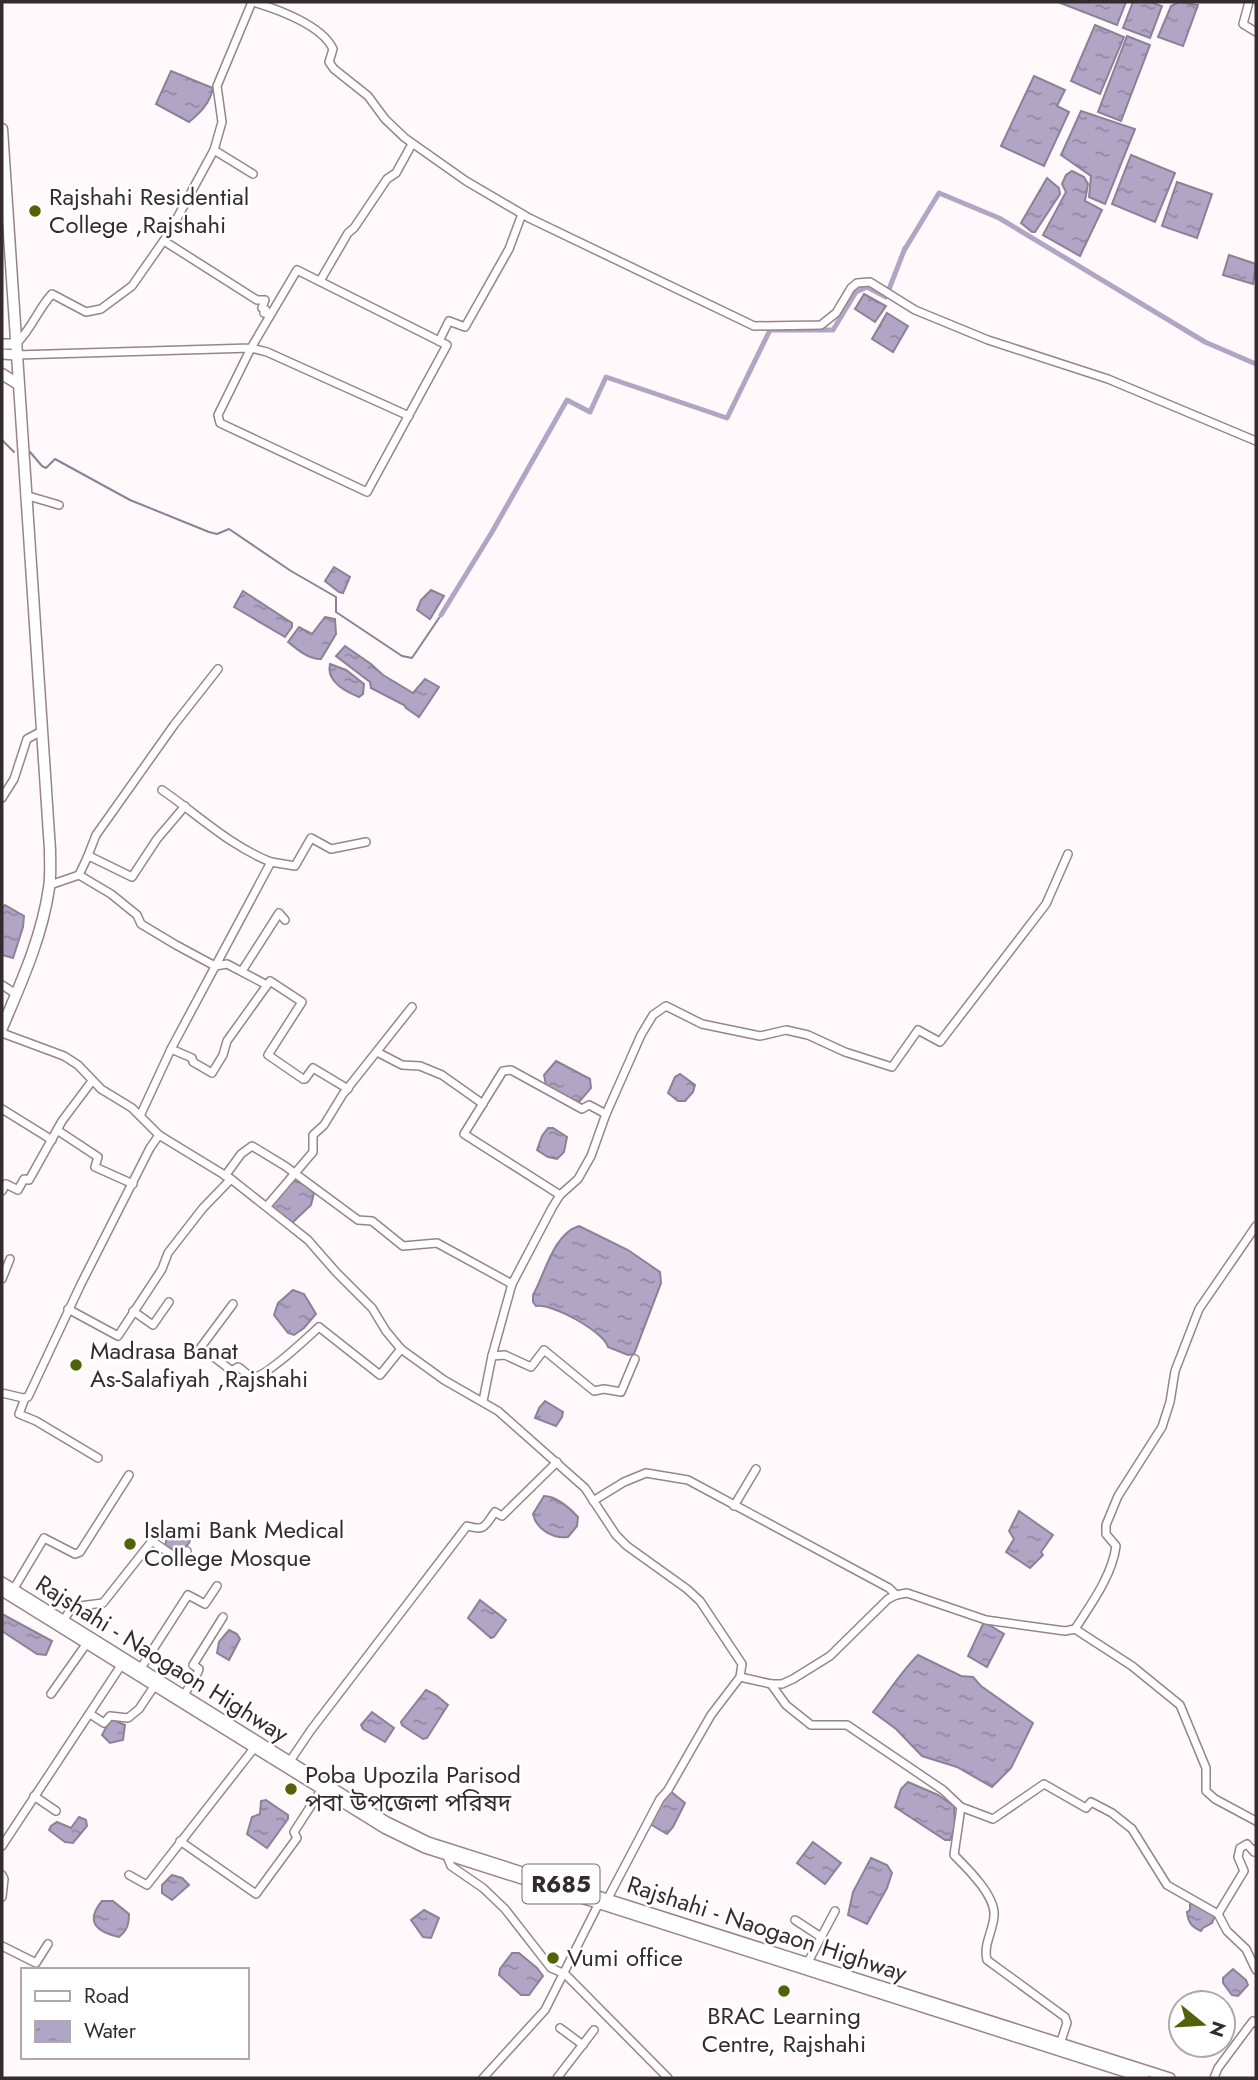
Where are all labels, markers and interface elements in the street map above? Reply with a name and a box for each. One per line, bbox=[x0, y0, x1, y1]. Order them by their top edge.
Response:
place label: Rajshahi Residential College ,Rajshahi bbox=[49, 179, 249, 242]
marker: Rajshahi Residential College ,Rajshahi bbox=[27, 203, 43, 219]
place label: Madrasa Banat As-Salafiyah ,Rajshahi bbox=[90, 1333, 308, 1396]
marker: Madrasa Banat As-Salafiyah ,Rajshahi bbox=[68, 1357, 84, 1373]
place label: Islami Bank Medical College Mosque bbox=[144, 1512, 344, 1575]
marker: Islami Bank Medical College Mosque bbox=[122, 1536, 138, 1552]
street label: Rajshahi - Naogaon Highway bbox=[29, 1566, 296, 1751]
place label: Poba Upozila Parisod পবা উপজেলা পরিষদ bbox=[305, 1757, 521, 1820]
marker: Poba Upozila Parisod পবা উপজেলা পরিষদ bbox=[283, 1781, 299, 1797]
road number: R685 bbox=[522, 1865, 600, 1904]
street label: Rajshahi - Naogaon Highway bbox=[623, 1867, 912, 1990]
place label: Vumi office bbox=[567, 1940, 683, 1975]
marker: Vumi office bbox=[545, 1950, 561, 1966]
legend bbox=[21, 1968, 248, 2059]
text: Road bbox=[84, 1981, 129, 2011]
marker: BRAC Learning Centre, Rajshahi bbox=[776, 1983, 792, 1999]
north arrow bbox=[1167, 1989, 1237, 2059]
place label: BRAC Learning Centre, Rajshahi bbox=[702, 1998, 866, 2061]
text: Water bbox=[84, 2016, 137, 2046]
text: N bbox=[1203, 2018, 1233, 2040]

